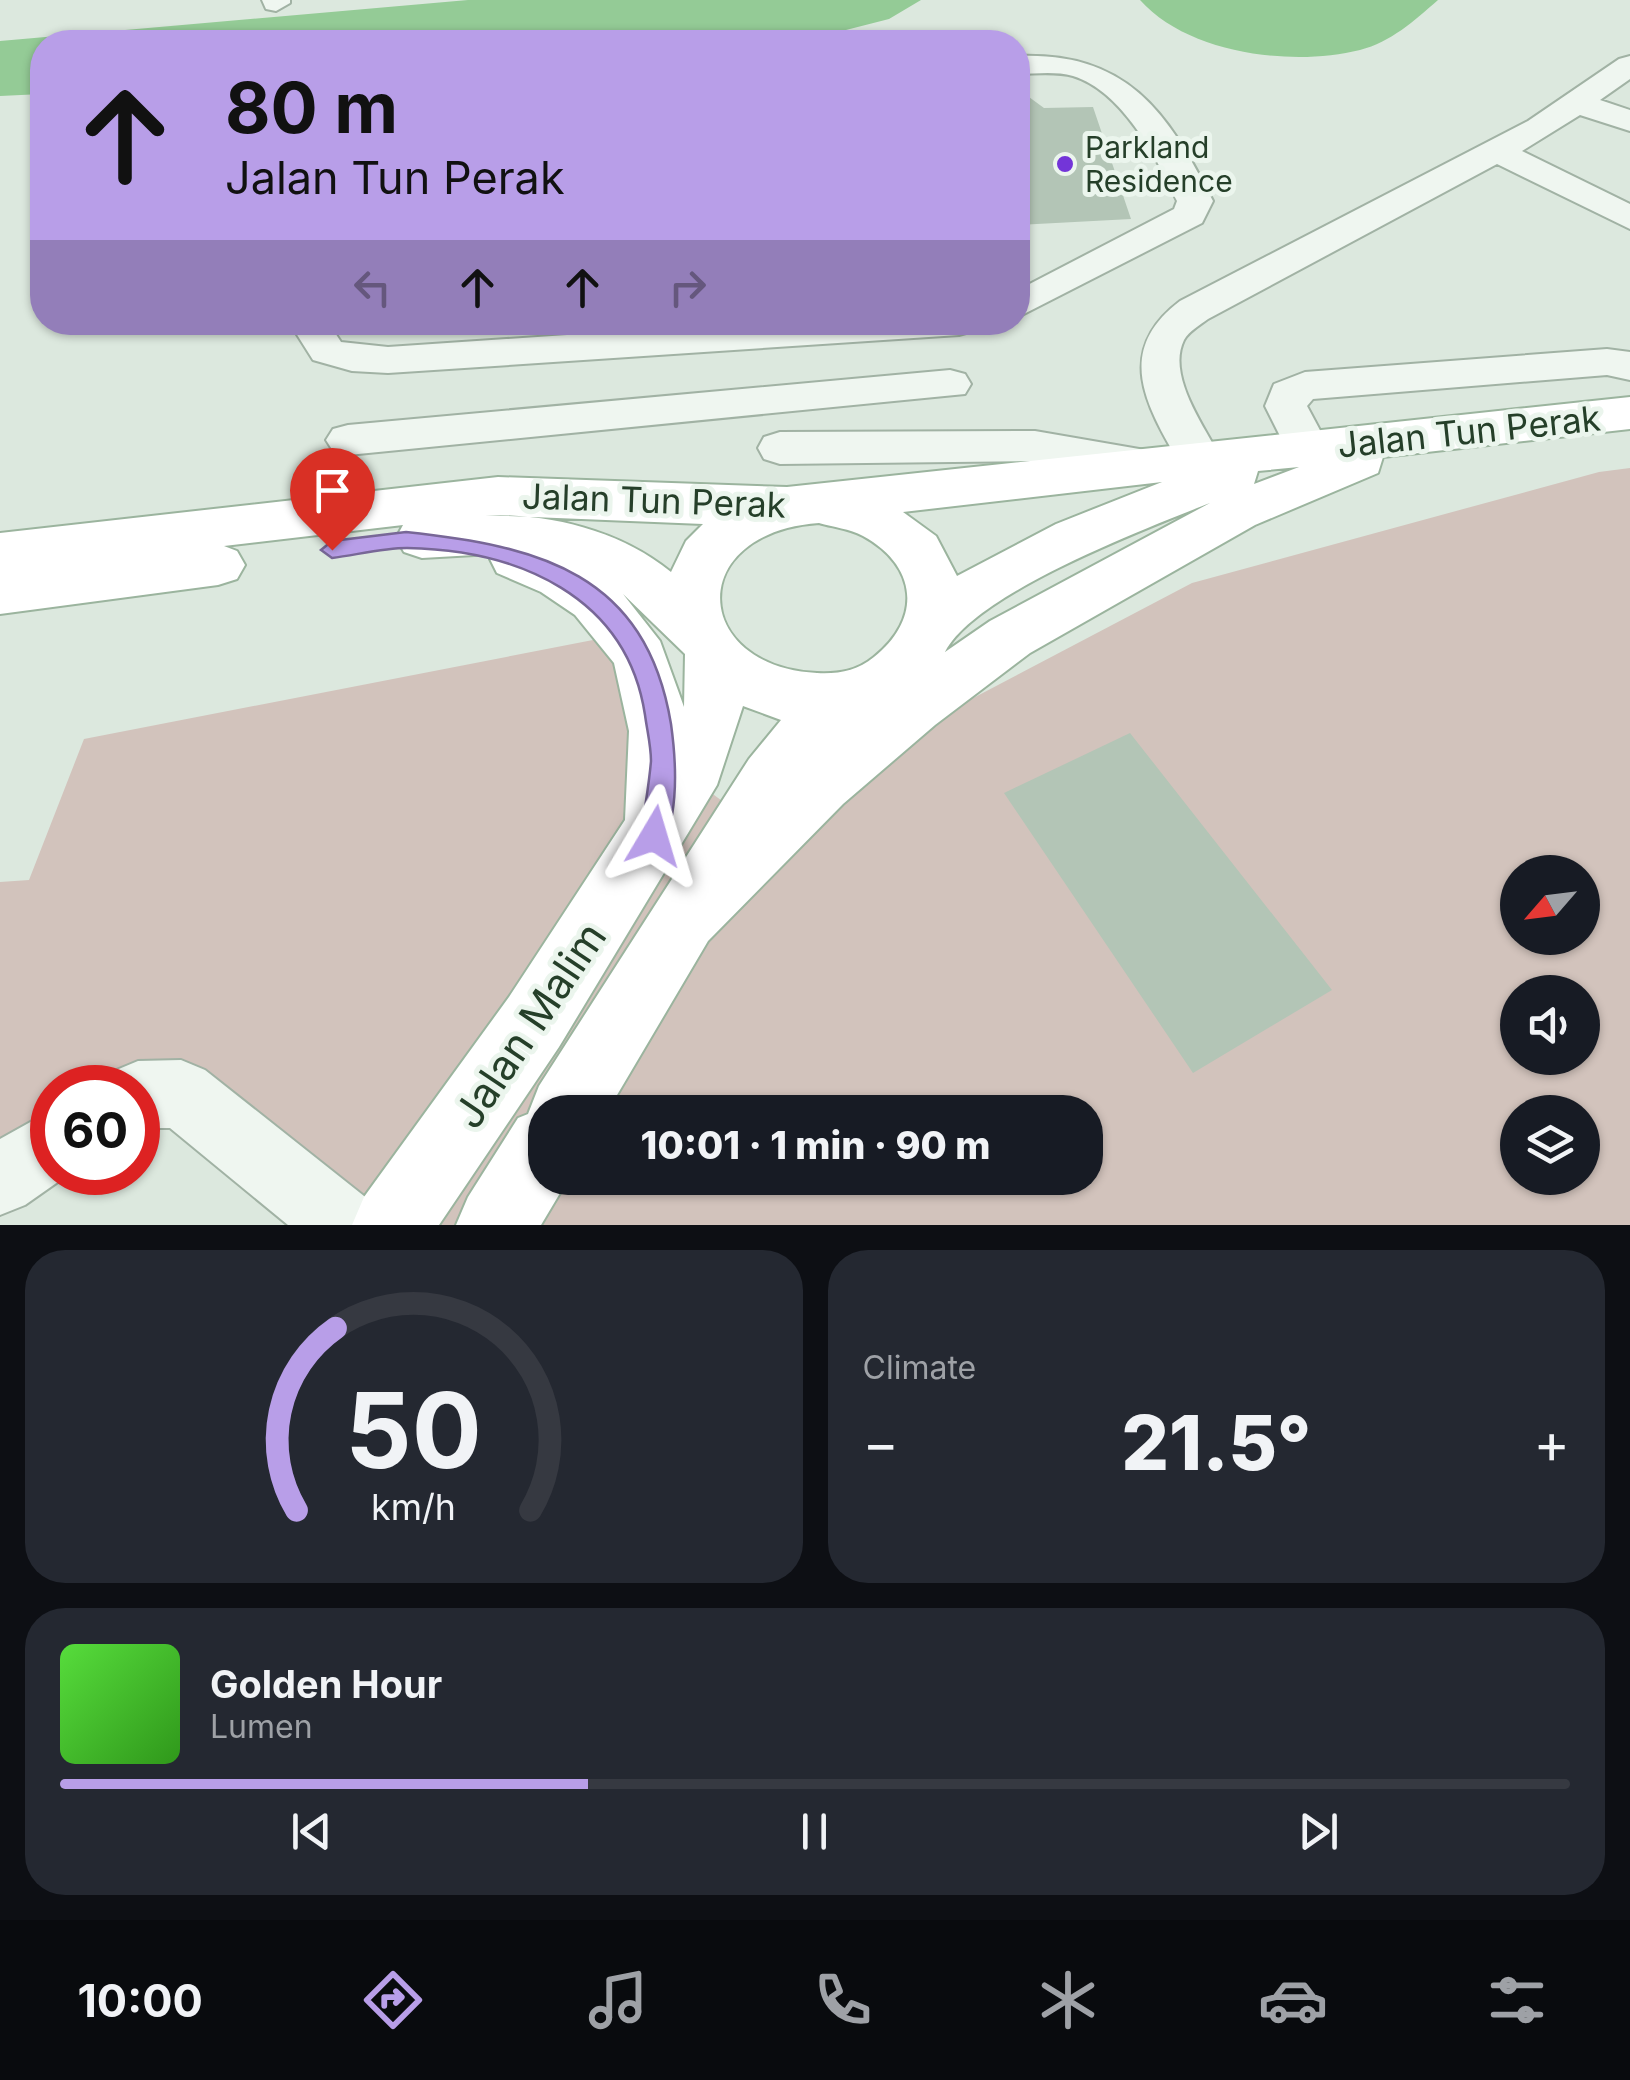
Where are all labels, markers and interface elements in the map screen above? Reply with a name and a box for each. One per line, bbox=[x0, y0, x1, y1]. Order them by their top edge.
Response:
text: 80 m bbox=[225, 65, 398, 150]
icon: ahead bbox=[60, 70, 190, 200]
place label: Parkland Residence bbox=[1085, 129, 1233, 199]
text: Jalan Tun Perak bbox=[225, 150, 565, 205]
marker: Parkland Residence bbox=[1054, 153, 1076, 175]
icon: left bbox=[345, 260, 400, 315]
icon: ahead bbox=[450, 260, 505, 315]
icon: ahead bbox=[555, 260, 610, 315]
icon: right bbox=[660, 260, 715, 315]
street label: Jalan Tun Perak bbox=[1335, 396, 1603, 466]
pin bbox=[290, 448, 375, 551]
icon: arrive bbox=[305, 463, 360, 518]
street label: Jalan Tun Perak bbox=[521, 474, 787, 526]
position arrow bbox=[602, 784, 706, 888]
north arrow bbox=[1500, 855, 1600, 955]
map controls bbox=[1500, 855, 1600, 1195]
street label: Jalan Malim bbox=[442, 913, 616, 1137]
button: sound bbox=[1500, 975, 1600, 1075]
speed limit sign: 60 bbox=[30, 1065, 160, 1195]
button: layers bbox=[1500, 1095, 1600, 1195]
text: 10:01 · 1 min · 90 m bbox=[641, 1122, 990, 1168]
text: Climate bbox=[863, 1348, 976, 1387]
text: 50 bbox=[345, 1367, 482, 1493]
text: 21.5° bbox=[1121, 1397, 1311, 1488]
text: − bbox=[863, 1410, 899, 1476]
text: + bbox=[1534, 1410, 1570, 1476]
text: km/h bbox=[371, 1485, 456, 1529]
text: Golden Hour bbox=[210, 1661, 442, 1707]
text: Lumen bbox=[210, 1707, 313, 1746]
icon: previous bbox=[284, 1804, 339, 1859]
icon: pause bbox=[787, 1804, 842, 1859]
icon: next bbox=[1291, 1804, 1346, 1859]
icon: directions bbox=[358, 1965, 428, 2035]
icon: music bbox=[583, 1965, 653, 2035]
icon: phone bbox=[808, 1965, 878, 2035]
icon: climate bbox=[1033, 1965, 1103, 2035]
icon: car bbox=[1258, 1965, 1328, 2035]
icon: filters bbox=[1482, 1965, 1552, 2035]
text: 10:00 bbox=[77, 1973, 203, 2028]

